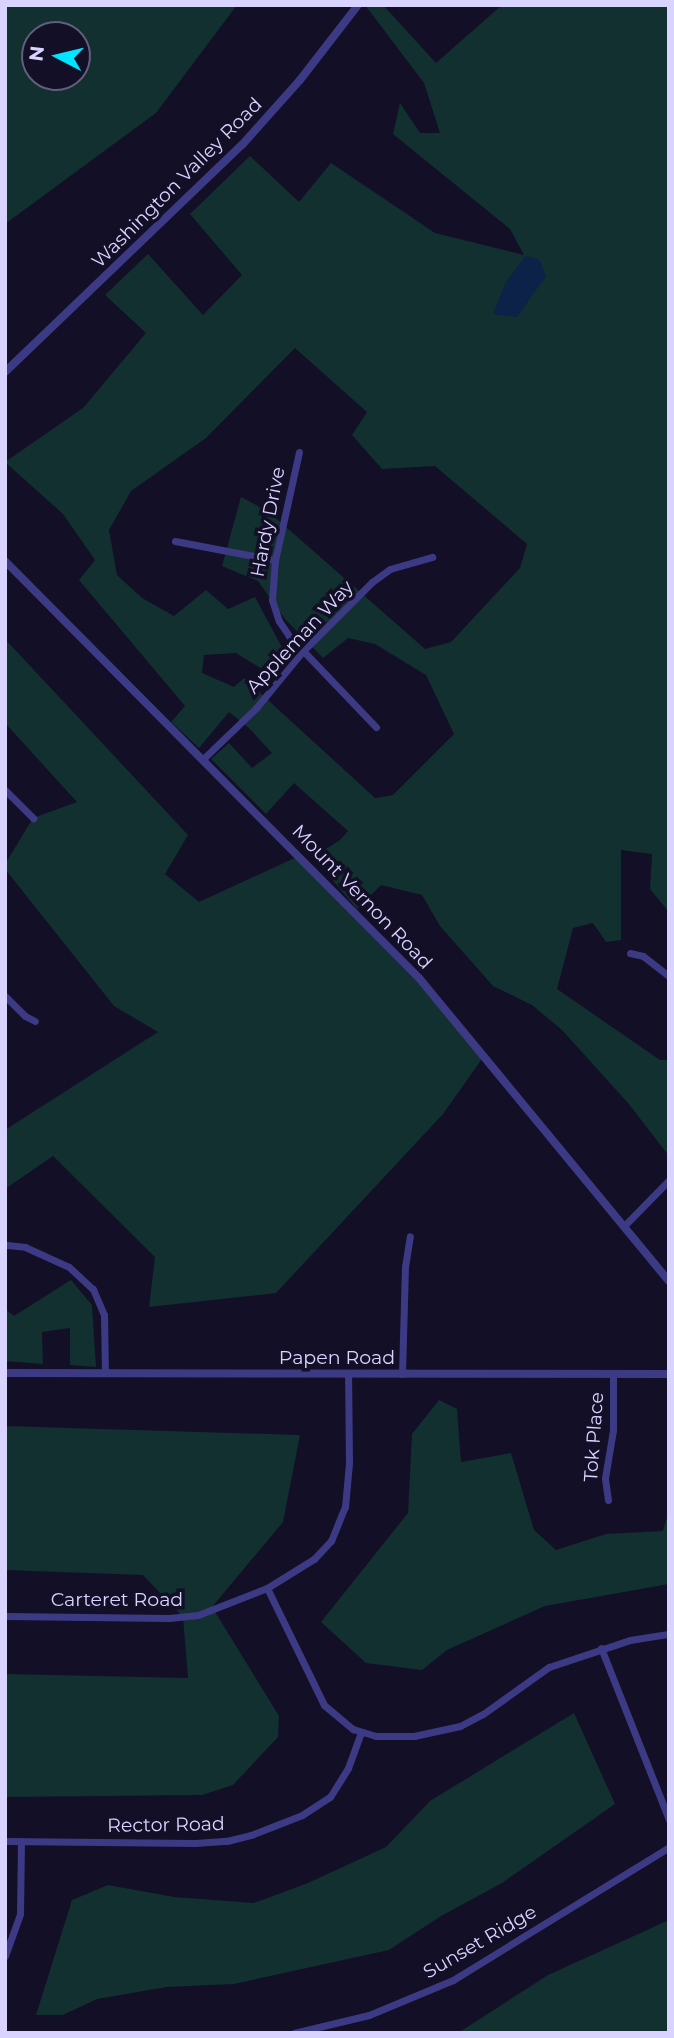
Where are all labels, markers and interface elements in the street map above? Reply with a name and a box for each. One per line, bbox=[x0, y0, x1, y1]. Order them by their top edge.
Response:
north arrow bbox=[21, 21, 91, 91]
text: N bbox=[24, 45, 49, 63]
street label: Washington Valley Road bbox=[87, 93, 267, 273]
street label: Hardy Drive bbox=[246, 465, 290, 579]
street label: Appleman Way bbox=[242, 576, 358, 698]
street label: Mount Vernon Road bbox=[287, 820, 437, 974]
street label: Papen Road bbox=[279, 1347, 395, 1369]
street label: Tok Place bbox=[579, 1391, 609, 1483]
street label: Carteret Road bbox=[51, 1589, 183, 1611]
street label: Rector Road bbox=[107, 1813, 225, 1837]
street label: Sunset Ridge bbox=[419, 1900, 541, 1984]

